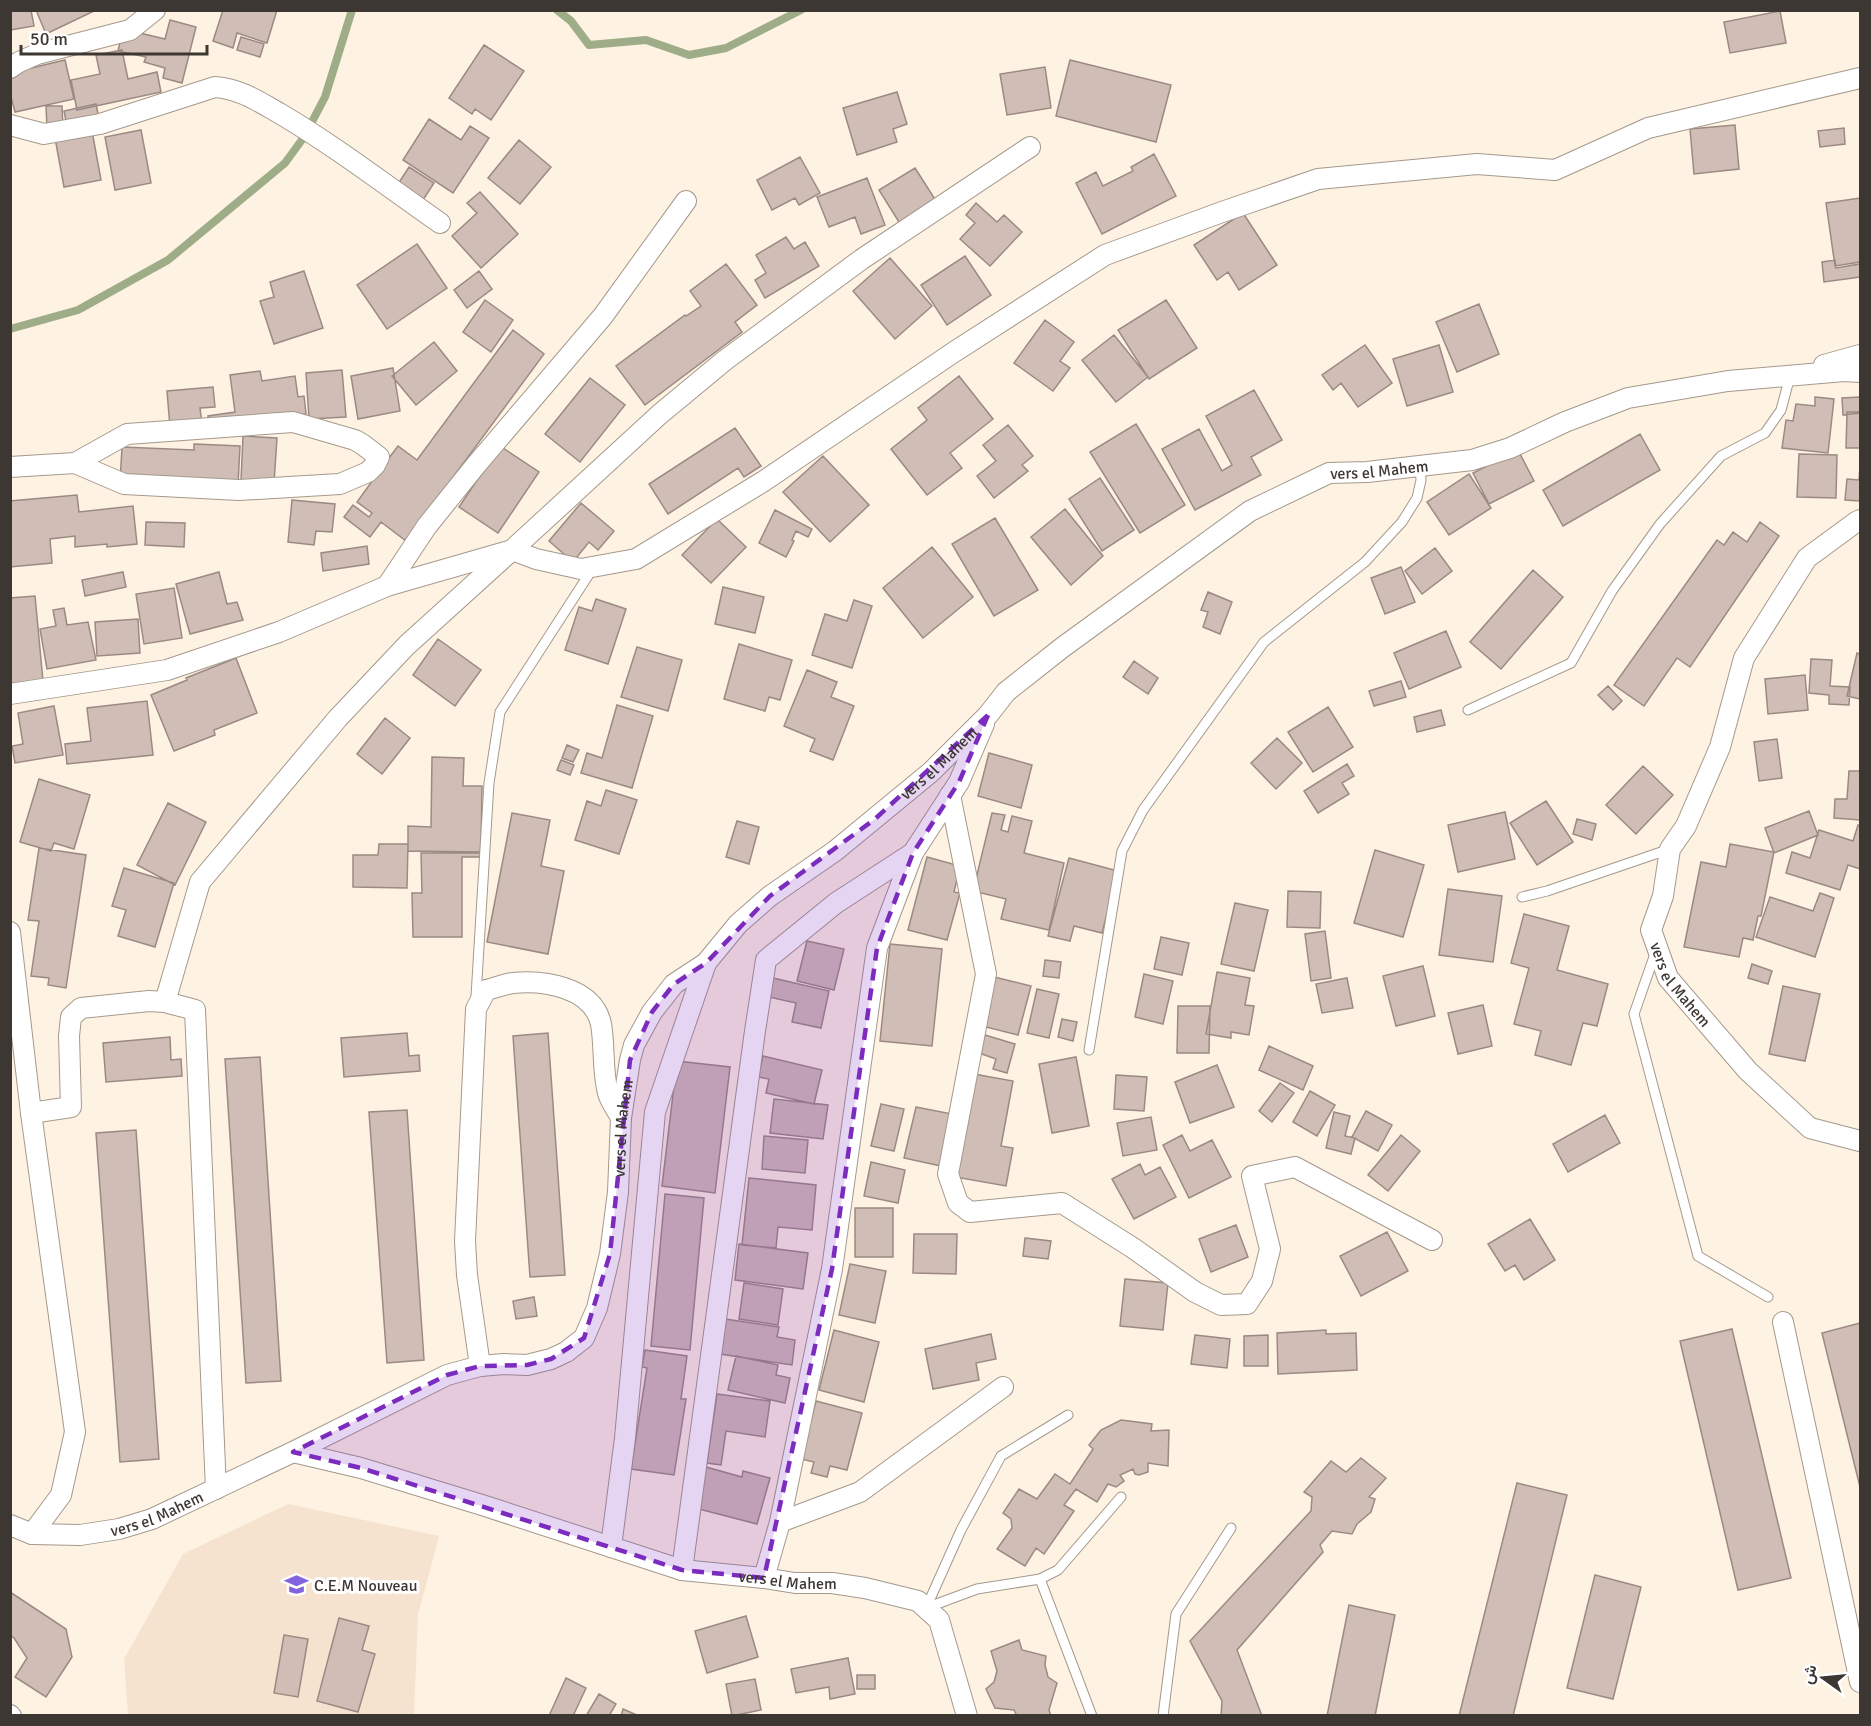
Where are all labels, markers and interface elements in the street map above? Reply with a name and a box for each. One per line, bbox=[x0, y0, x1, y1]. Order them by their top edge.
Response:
scale bar bbox=[21, 18, 207, 56]
text: 50 m bbox=[30, 28, 68, 50]
street label: vers el Mahem bbox=[1330, 456, 1429, 484]
street label: vers el Mahem bbox=[896, 723, 982, 804]
street label: vers el Mahem bbox=[1645, 940, 1715, 1031]
street label: vers el Mahem bbox=[610, 1078, 638, 1178]
street label: vers el Mahem bbox=[109, 1487, 207, 1541]
street label: vers el Mahem bbox=[738, 1567, 837, 1595]
school or university icon: C.E.M Nouveau bbox=[283, 1572, 309, 1598]
place label: C.E.M Nouveau bbox=[314, 1576, 417, 1596]
north arrow bbox=[1793, 1648, 1853, 1708]
text: ش bbox=[1797, 1662, 1822, 1686]

